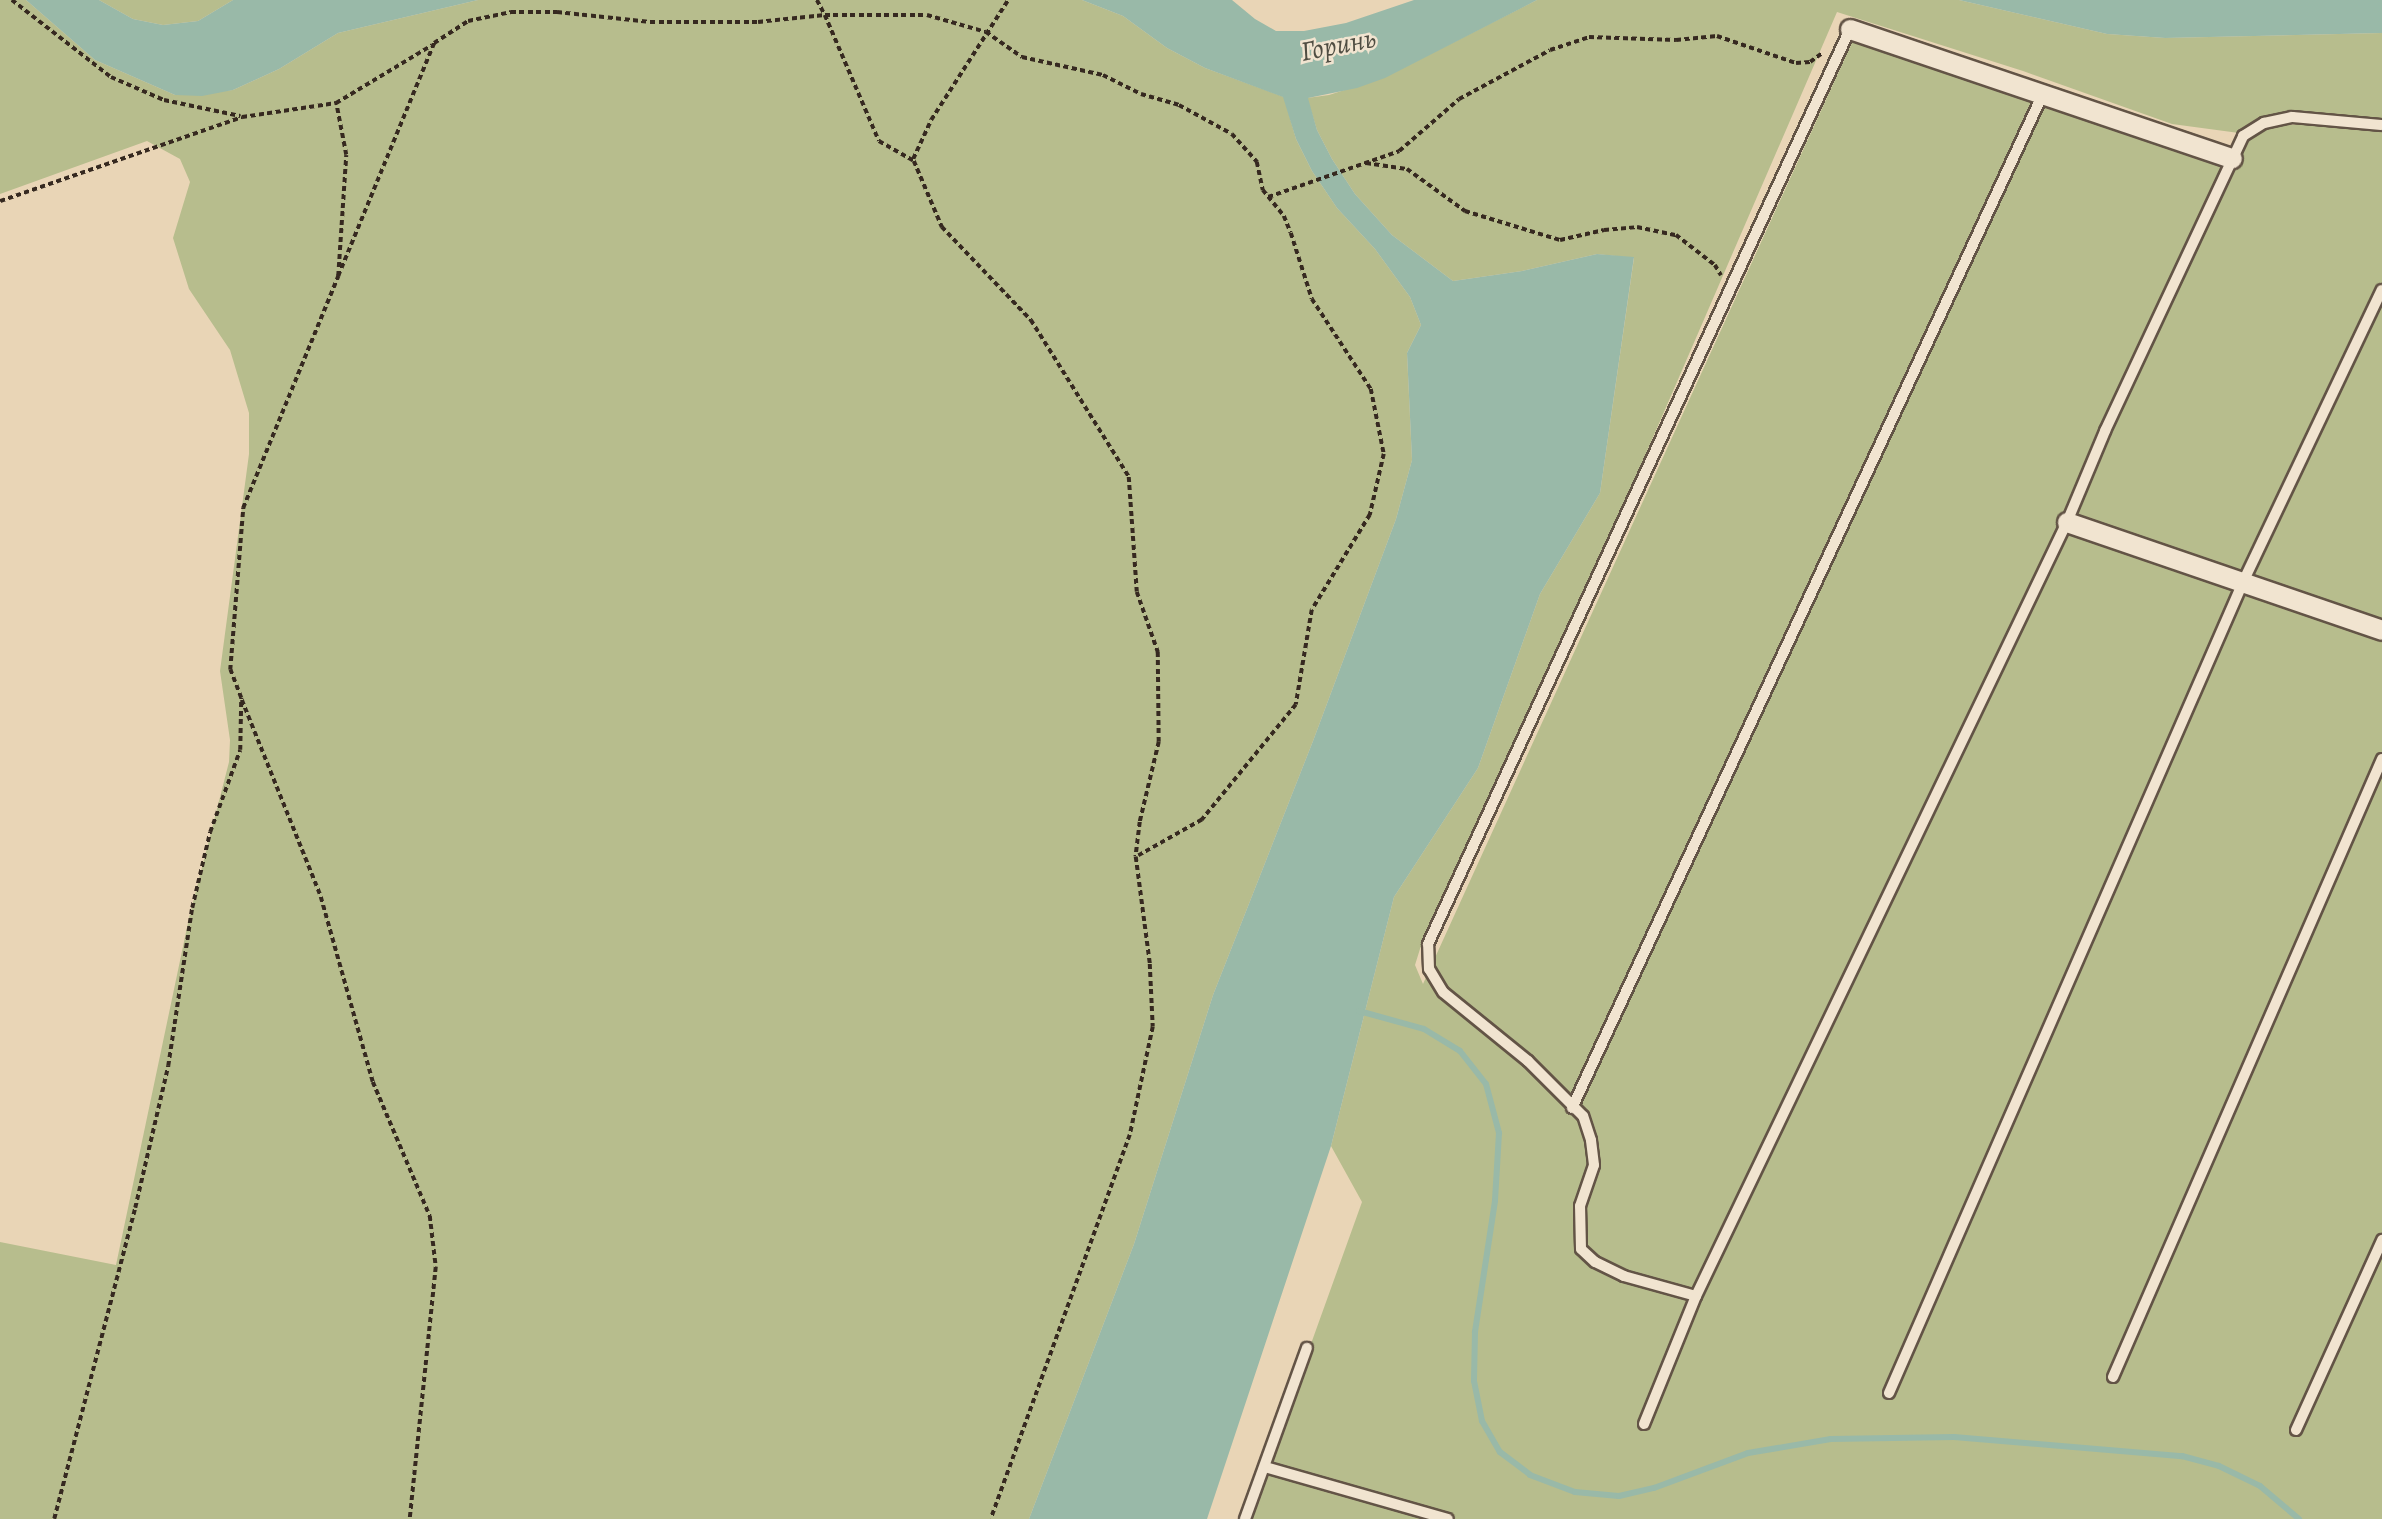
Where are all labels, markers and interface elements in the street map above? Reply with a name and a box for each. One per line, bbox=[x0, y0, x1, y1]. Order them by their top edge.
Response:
water label: Горинь bbox=[1298, 21, 1378, 69]

